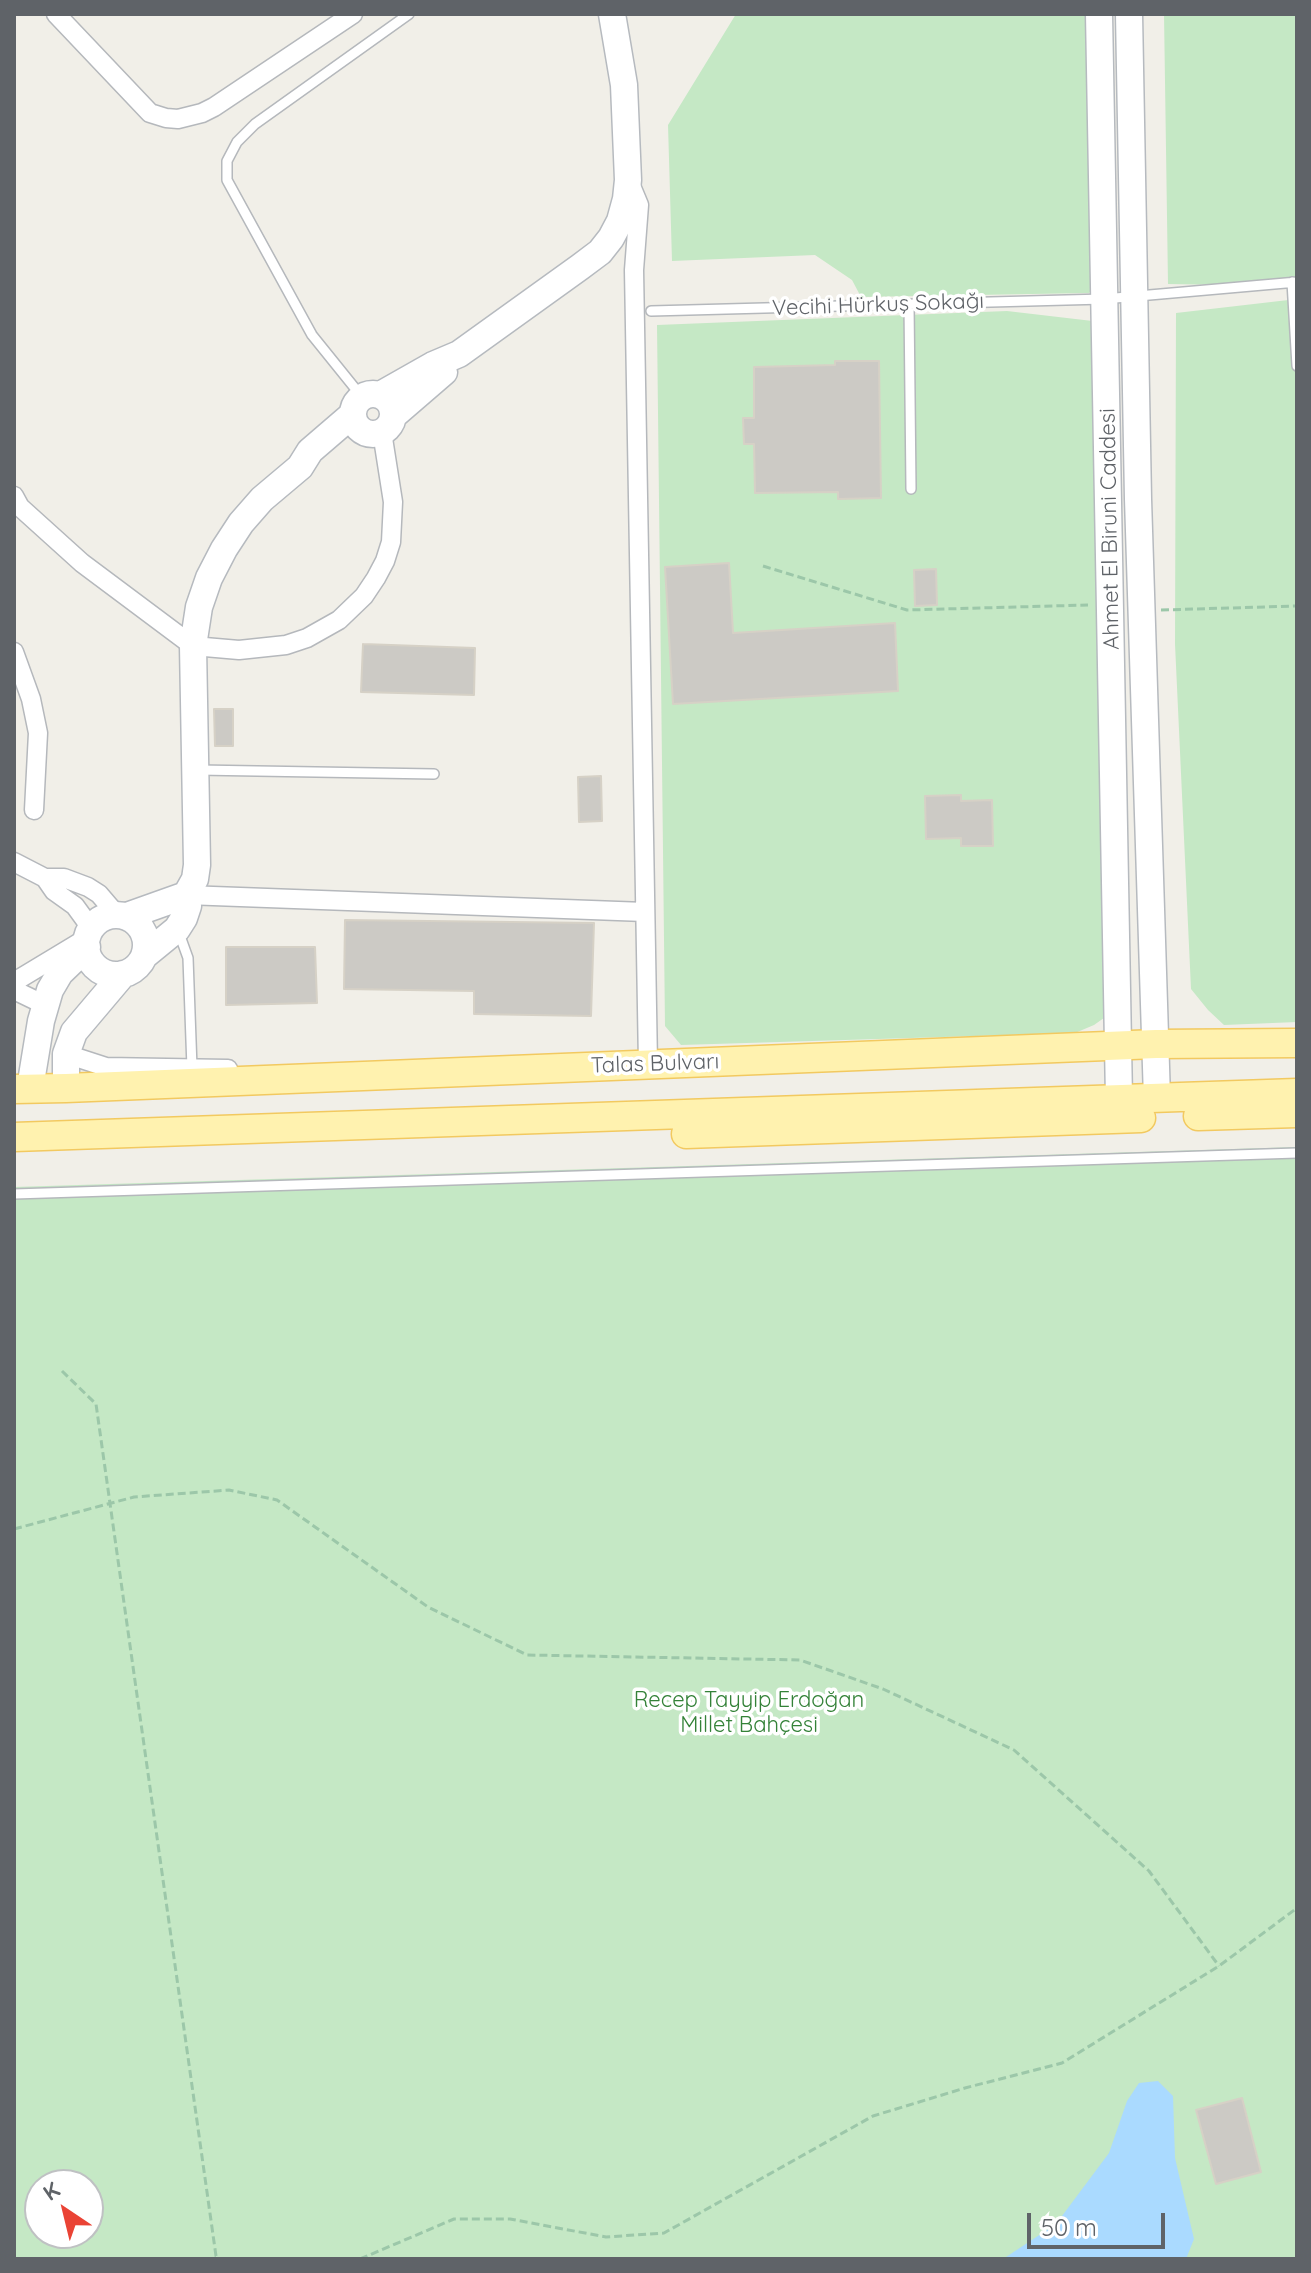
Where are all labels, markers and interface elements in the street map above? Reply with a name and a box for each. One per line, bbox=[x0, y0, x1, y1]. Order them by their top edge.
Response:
street label: Vecihi Hürkuş Sokağı bbox=[771, 288, 985, 322]
street label: Ahmet El Biruni Caddesi bbox=[1095, 408, 1125, 650]
street label: Talas Bulvarı bbox=[590, 1049, 720, 1079]
park label: Recep Tayyip Erdoğan Millet Bahçesi bbox=[634, 1687, 864, 1738]
north arrow bbox=[24, 2169, 104, 2249]
text: K bbox=[37, 2175, 65, 2207]
scale bar bbox=[1031, 2197, 1169, 2247]
text: 50 m bbox=[1041, 2212, 1097, 2242]

